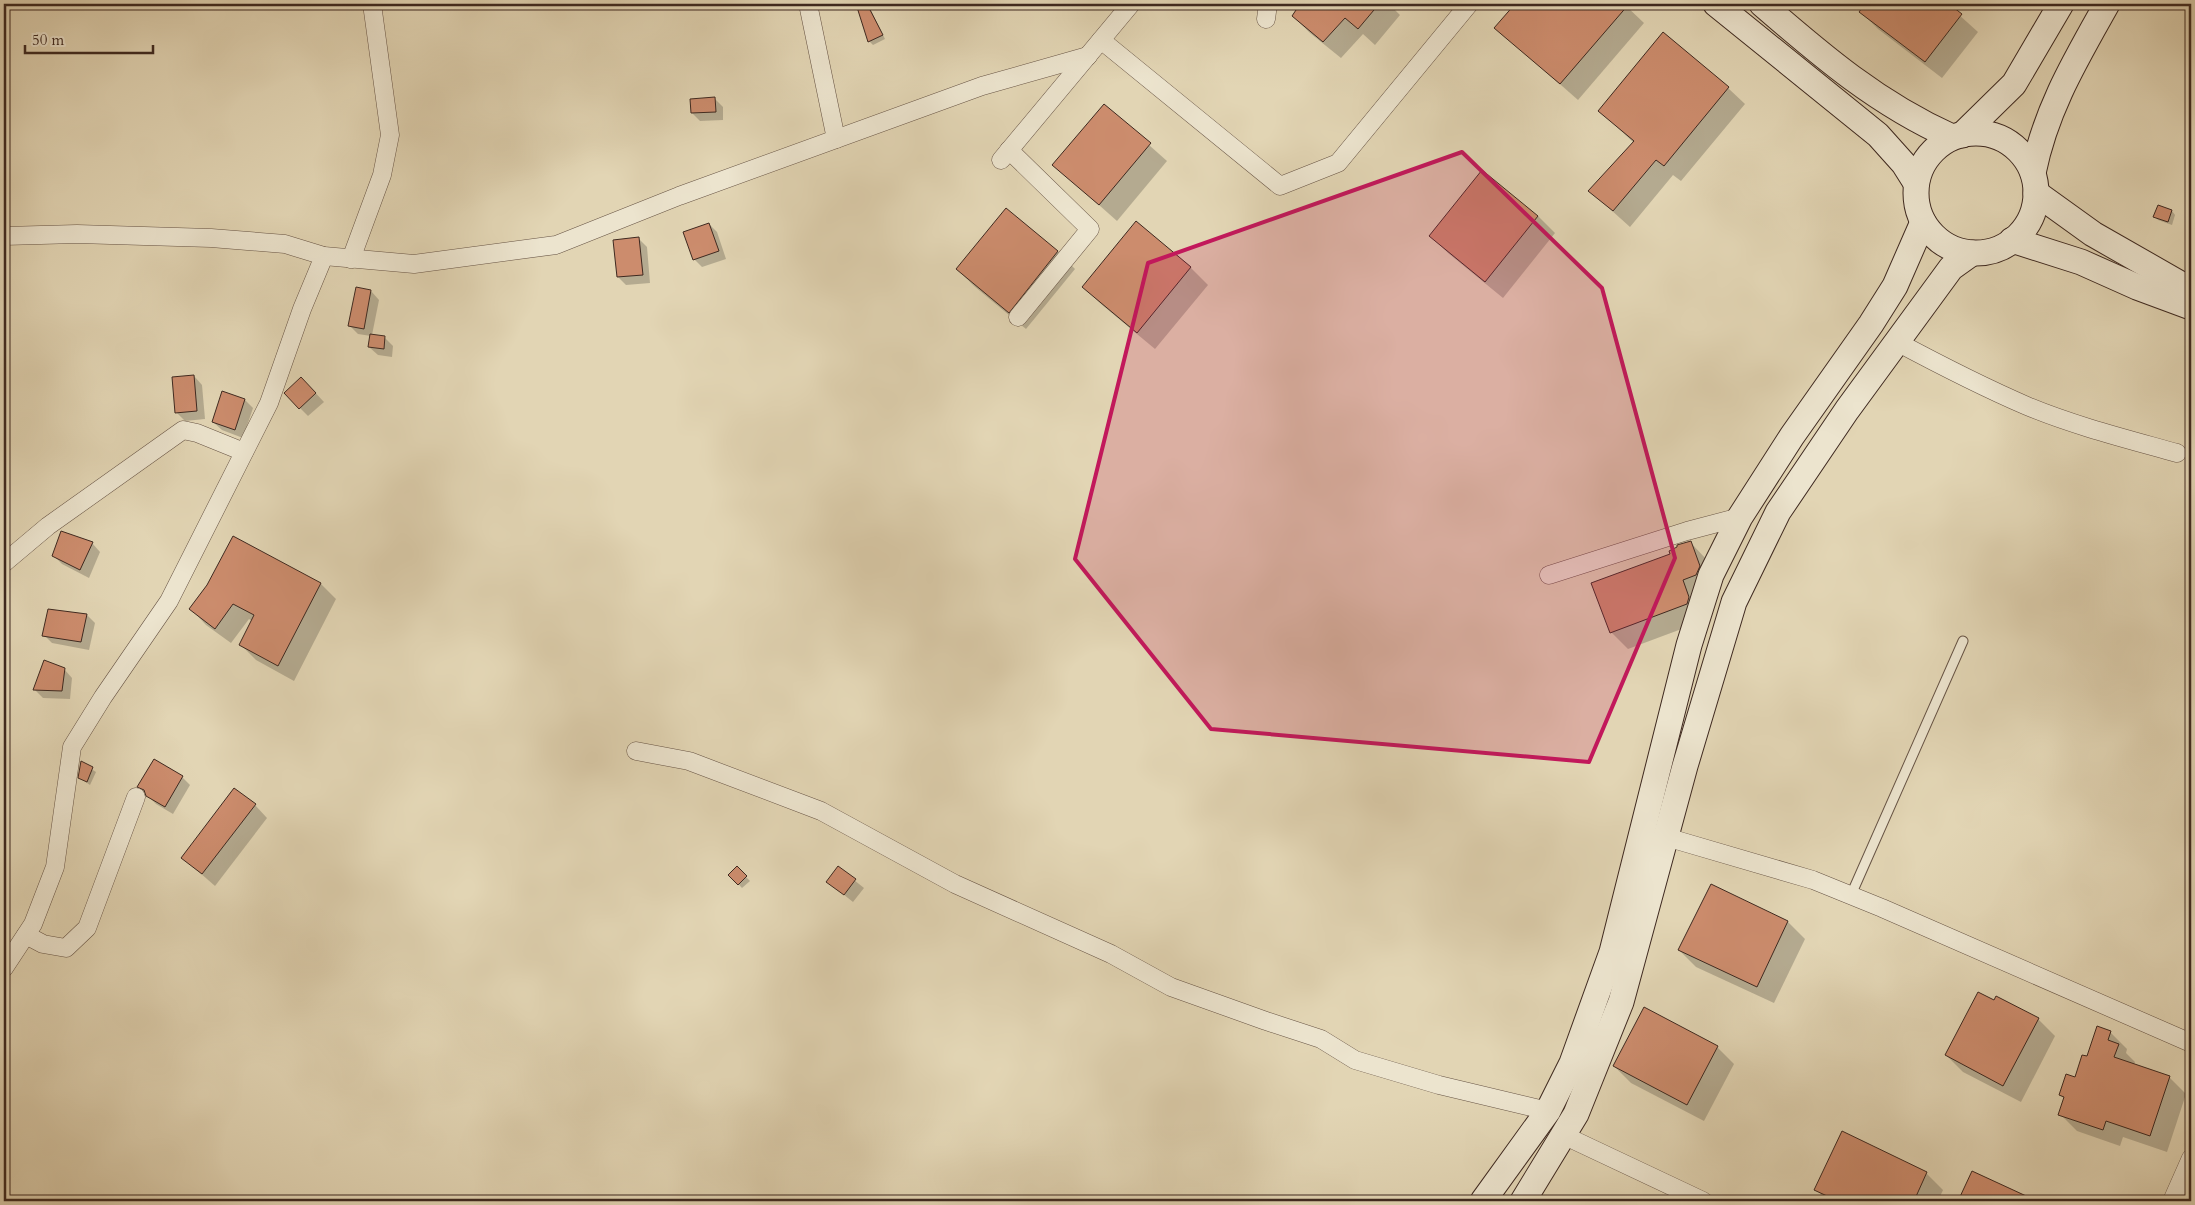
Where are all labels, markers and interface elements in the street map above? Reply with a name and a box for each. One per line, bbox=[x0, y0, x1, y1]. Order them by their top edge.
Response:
scale bar bbox=[25, 22, 152, 54]
text: 50 m bbox=[32, 30, 64, 50]

